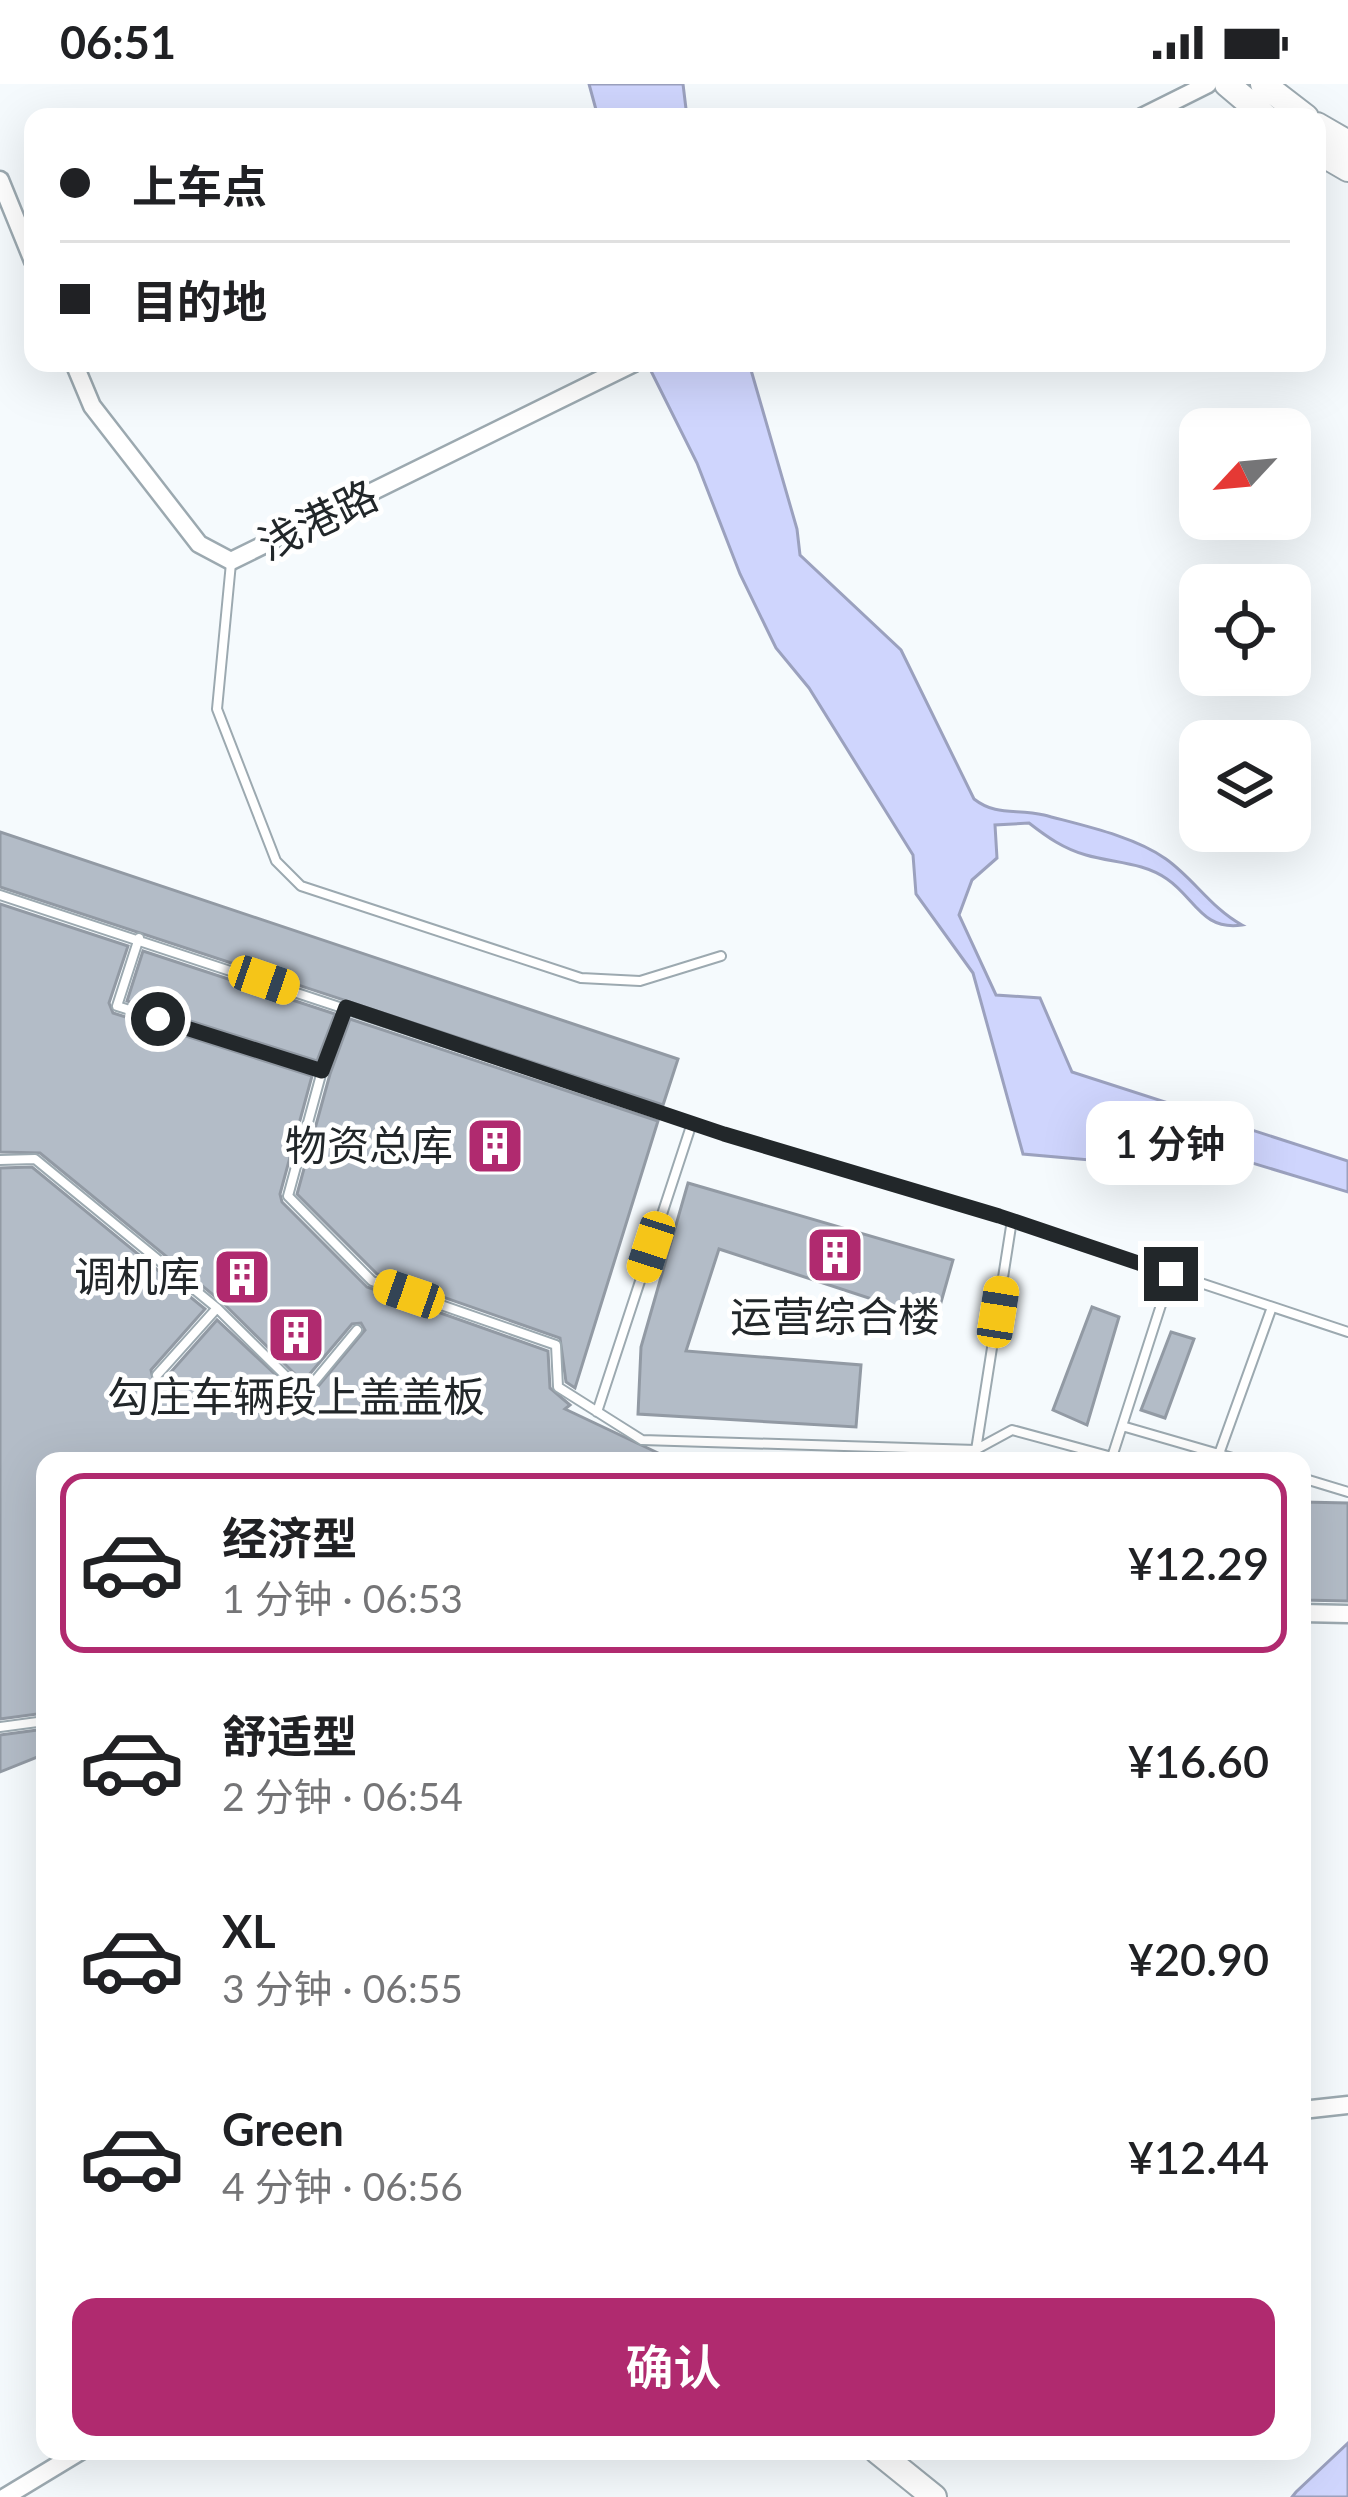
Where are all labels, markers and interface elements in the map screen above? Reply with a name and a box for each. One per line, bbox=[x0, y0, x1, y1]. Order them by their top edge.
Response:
text: 06:51 bbox=[60, 15, 176, 69]
text: 上车点 bbox=[132, 159, 267, 213]
text: 目的地 bbox=[132, 274, 267, 328]
north arrow bbox=[1179, 408, 1311, 540]
map controls bbox=[1179, 408, 1311, 852]
street label: 浅港路 bbox=[250, 469, 385, 569]
button: locate bbox=[1179, 564, 1311, 696]
button: layers bbox=[1179, 720, 1311, 852]
car bbox=[224, 951, 304, 1009]
route start bbox=[131, 992, 185, 1046]
callout: 1 分钟 bbox=[1087, 1100, 1255, 1184]
building icon: 物资总库 bbox=[464, 1115, 526, 1177]
place label: 物资总库 bbox=[285, 1120, 453, 1170]
text: 1 分钟 bbox=[1115, 1120, 1225, 1166]
car bbox=[623, 1207, 679, 1287]
building icon: 运营综合楼 bbox=[804, 1224, 866, 1286]
building icon: 调机库 bbox=[211, 1246, 273, 1308]
route end bbox=[1144, 1247, 1198, 1301]
place label: 调机库 bbox=[74, 1251, 200, 1301]
car bbox=[369, 1265, 449, 1323]
car bbox=[975, 1274, 1021, 1350]
place label: 运营综合楼 bbox=[730, 1291, 940, 1341]
building icon: 勾庄车辆段上盖盖板 bbox=[265, 1304, 327, 1366]
place label: 勾庄车辆段上盖盖板 bbox=[107, 1371, 485, 1421]
icon: car bbox=[78, 1509, 186, 1617]
text: 经济型 bbox=[222, 1511, 357, 1565]
text: ¥12.29 bbox=[1128, 1536, 1269, 1590]
text: 1 分钟 · 06:53 bbox=[222, 1575, 463, 1621]
icon: car bbox=[78, 1707, 186, 1815]
text: 舒适型 bbox=[222, 1709, 357, 1763]
text: ¥16.60 bbox=[1128, 1734, 1269, 1788]
text: 2 分钟 · 06:54 bbox=[222, 1773, 463, 1819]
text: XL bbox=[222, 1904, 276, 1958]
icon: car bbox=[78, 1905, 186, 2013]
text: ¥20.90 bbox=[1128, 1932, 1269, 1986]
text: 3 分钟 · 06:55 bbox=[222, 1965, 463, 2011]
text: Green bbox=[222, 2102, 344, 2156]
icon: car bbox=[78, 2103, 186, 2211]
text: ¥12.44 bbox=[1128, 2130, 1269, 2184]
text: 4 分钟 · 06:56 bbox=[222, 2163, 463, 2209]
button: 确认 bbox=[72, 2298, 1275, 2436]

